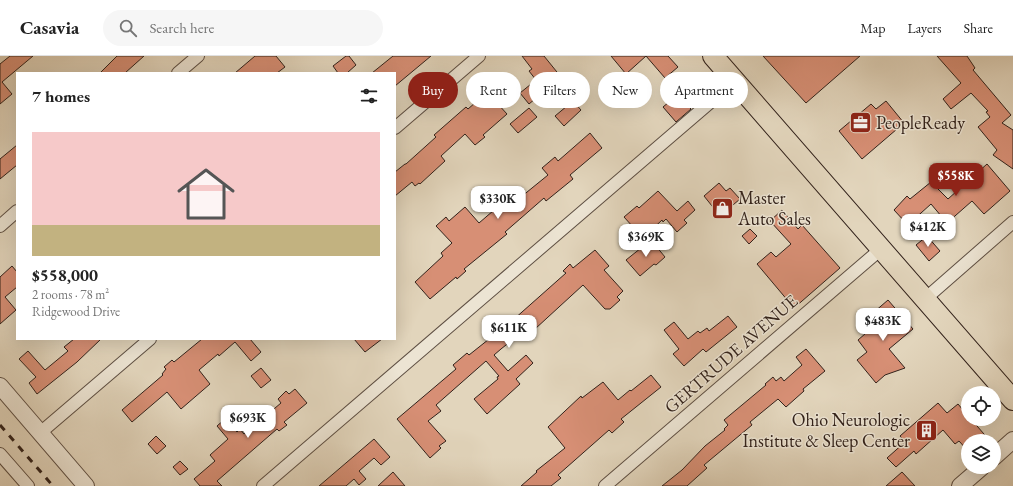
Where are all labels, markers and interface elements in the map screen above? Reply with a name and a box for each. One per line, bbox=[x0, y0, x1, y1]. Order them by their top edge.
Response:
search box bbox=[103, 10, 383, 46]
text: Casavia bbox=[20, 15, 79, 40]
icon: search bbox=[117, 17, 139, 39]
text: Search here bbox=[149, 18, 214, 37]
text: Map bbox=[860, 19, 885, 37]
text: Layers bbox=[907, 19, 942, 37]
text: Share bbox=[964, 19, 993, 37]
chip: Buy bbox=[408, 72, 458, 108]
chip: Rent bbox=[466, 72, 521, 108]
chip: Filters bbox=[529, 72, 590, 108]
chip: New bbox=[598, 72, 652, 108]
chip: Apartment bbox=[660, 72, 748, 108]
text: 7 homes bbox=[32, 85, 90, 107]
icon: filters bbox=[358, 85, 380, 107]
office icon: PeopleReady bbox=[848, 110, 874, 136]
place label: PeopleReady bbox=[876, 111, 965, 134]
icon: home bbox=[170, 158, 242, 230]
pin: $558K bbox=[928, 163, 984, 197]
text: $558K bbox=[938, 167, 974, 184]
pin: $330K bbox=[470, 186, 526, 220]
place label: Master Auto Sales bbox=[737, 186, 811, 230]
text: $330K bbox=[480, 190, 516, 207]
shop icon: Master Auto Sales bbox=[709, 195, 735, 221]
pin: $412K bbox=[900, 214, 956, 248]
text: $412K bbox=[910, 218, 946, 235]
pin: $369K bbox=[618, 224, 674, 258]
text: $369K bbox=[628, 228, 664, 245]
text: $558,000 bbox=[32, 264, 98, 286]
text: 2 rooms · 78 m² bbox=[32, 286, 109, 303]
street label: GERTRUDE AVENUE bbox=[659, 289, 802, 418]
text: Ridgewood Drive bbox=[32, 303, 120, 320]
pin: $483K bbox=[855, 308, 911, 342]
text: $483K bbox=[865, 312, 901, 329]
pin: $611K bbox=[481, 315, 537, 349]
text: $611K bbox=[491, 319, 527, 336]
map controls bbox=[961, 386, 1001, 474]
button: locate bbox=[961, 386, 1001, 426]
pin: $693K bbox=[220, 405, 276, 439]
place label: Ohio Neurologic Institute & Sleep Center bbox=[742, 408, 910, 452]
text: $693K bbox=[230, 409, 266, 426]
building icon: Ohio Neurologic Institute & Sleep Center bbox=[913, 417, 939, 443]
button: layers bbox=[961, 434, 1001, 474]

